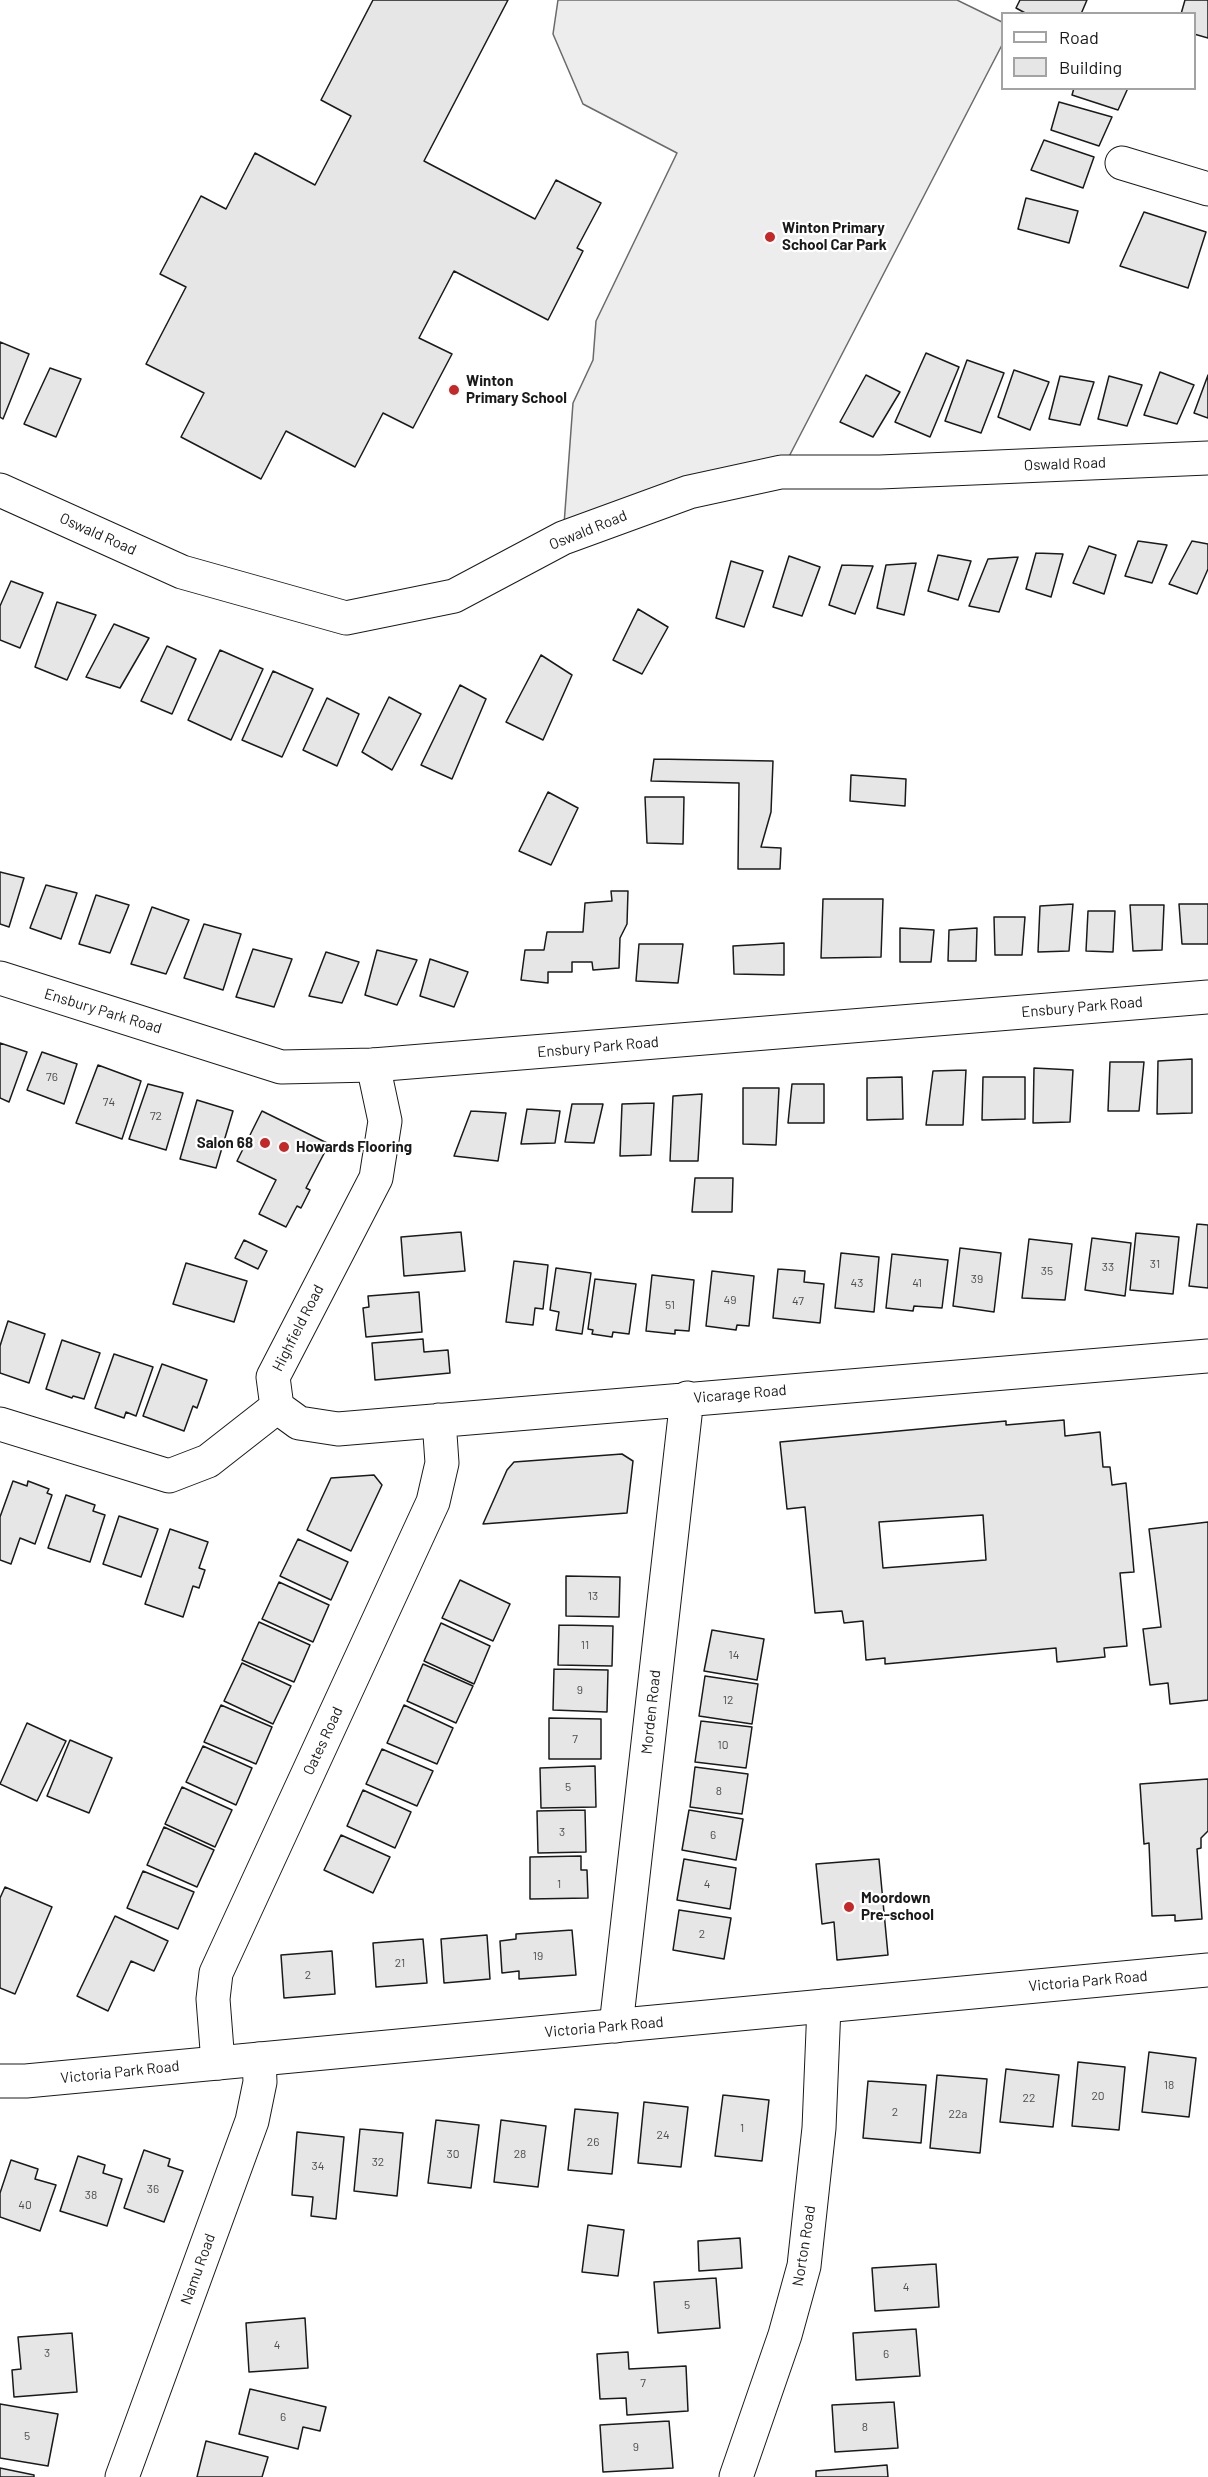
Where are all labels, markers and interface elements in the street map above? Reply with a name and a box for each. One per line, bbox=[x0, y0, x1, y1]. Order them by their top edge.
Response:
legend bbox=[1001, 12, 1196, 90]
text: Road bbox=[1059, 26, 1099, 48]
text: Building bbox=[1059, 56, 1122, 78]
place label: Winton Primary School Car Park bbox=[782, 219, 887, 254]
marker: Winton Primary School Car Park bbox=[763, 230, 777, 244]
place label: Winton Primary School bbox=[466, 372, 567, 407]
marker: Winton Primary School bbox=[447, 383, 461, 397]
street label: Oswald Road bbox=[1024, 454, 1106, 474]
street label: Oswald Road bbox=[547, 506, 629, 554]
street label: Oswald Road bbox=[57, 509, 139, 559]
street label: Ensbury Park Road bbox=[42, 985, 164, 1037]
street label: Ensbury Park Road bbox=[1020, 993, 1144, 1021]
street label: Ensbury Park Road bbox=[536, 1033, 660, 1061]
house number: 76 bbox=[46, 1070, 58, 1084]
house number: 74 bbox=[103, 1095, 115, 1109]
house number: 72 bbox=[150, 1109, 162, 1123]
place label: Salon 68 bbox=[197, 1134, 253, 1152]
marker: Salon 68 bbox=[258, 1136, 272, 1150]
place label: Howards Flooring bbox=[296, 1138, 412, 1156]
marker: Howards Flooring bbox=[277, 1140, 291, 1154]
house number: 31 bbox=[1150, 1257, 1160, 1271]
house number: 33 bbox=[1102, 1260, 1114, 1274]
house number: 35 bbox=[1041, 1264, 1053, 1278]
house number: 39 bbox=[971, 1272, 983, 1286]
house number: 43 bbox=[851, 1276, 863, 1290]
house number: 41 bbox=[912, 1276, 922, 1290]
street label: Highfield Road bbox=[268, 1282, 328, 1374]
house number: 49 bbox=[724, 1293, 736, 1307]
house number: 47 bbox=[792, 1294, 804, 1308]
house number: 51 bbox=[665, 1298, 675, 1312]
street label: Vicarage Road bbox=[693, 1381, 787, 1407]
house number: 13 bbox=[588, 1589, 598, 1603]
house number: 11 bbox=[581, 1638, 589, 1652]
house number: 14 bbox=[729, 1648, 739, 1662]
street label: Morden Road bbox=[638, 1669, 664, 1755]
house number: 9 bbox=[577, 1683, 583, 1697]
house number: 12 bbox=[723, 1693, 733, 1707]
street label: Oates Road bbox=[299, 1704, 347, 1778]
house number: 7 bbox=[572, 1732, 578, 1746]
house number: 10 bbox=[718, 1738, 728, 1752]
house number: 5 bbox=[565, 1780, 571, 1794]
house number: 8 bbox=[716, 1784, 722, 1798]
house number: 3 bbox=[559, 1825, 565, 1839]
house number: 6 bbox=[710, 1828, 716, 1842]
house number: 1 bbox=[557, 1877, 561, 1891]
house number: 4 bbox=[704, 1877, 710, 1891]
place label: Moordown Pre-school bbox=[861, 1889, 934, 1924]
marker: Moordown Pre-school bbox=[842, 1900, 856, 1914]
house number: 2 bbox=[699, 1927, 705, 1941]
house number: 19 bbox=[533, 1949, 543, 1963]
house number: 21 bbox=[395, 1956, 405, 1970]
street label: Victoria Park Road bbox=[1028, 1967, 1148, 1995]
house number: 2 bbox=[305, 1968, 311, 1982]
street label: Victoria Park Road bbox=[544, 2013, 664, 2041]
street label: Victoria Park Road bbox=[60, 2057, 180, 2087]
house number: 18 bbox=[1164, 2078, 1174, 2092]
house number: 20 bbox=[1091, 2089, 1105, 2103]
house number: 22 bbox=[1023, 2091, 1035, 2105]
house number: 2 bbox=[892, 2105, 898, 2119]
house number: 22a bbox=[949, 2107, 967, 2121]
house number: 1 bbox=[740, 2121, 744, 2135]
house number: 24 bbox=[656, 2128, 670, 2142]
house number: 26 bbox=[587, 2135, 599, 2149]
house number: 30 bbox=[447, 2147, 459, 2161]
house number: 28 bbox=[514, 2147, 526, 2161]
house number: 32 bbox=[372, 2155, 384, 2169]
house number: 34 bbox=[312, 2159, 324, 2173]
house number: 36 bbox=[147, 2182, 159, 2196]
house number: 38 bbox=[85, 2188, 97, 2202]
house number: 40 bbox=[18, 2198, 32, 2212]
street label: Norton Road bbox=[789, 2204, 819, 2288]
street label: Namu Road bbox=[177, 2231, 219, 2307]
house number: 4 bbox=[903, 2280, 909, 2294]
house number: 5 bbox=[684, 2298, 690, 2312]
house number: 4 bbox=[274, 2338, 280, 2352]
house number: 3 bbox=[44, 2346, 50, 2360]
house number: 6 bbox=[883, 2347, 889, 2361]
house number: 7 bbox=[640, 2376, 646, 2390]
house number: 6 bbox=[280, 2410, 286, 2424]
house number: 8 bbox=[862, 2420, 868, 2434]
house number: 5 bbox=[24, 2429, 30, 2443]
house number: 9 bbox=[633, 2440, 639, 2454]

